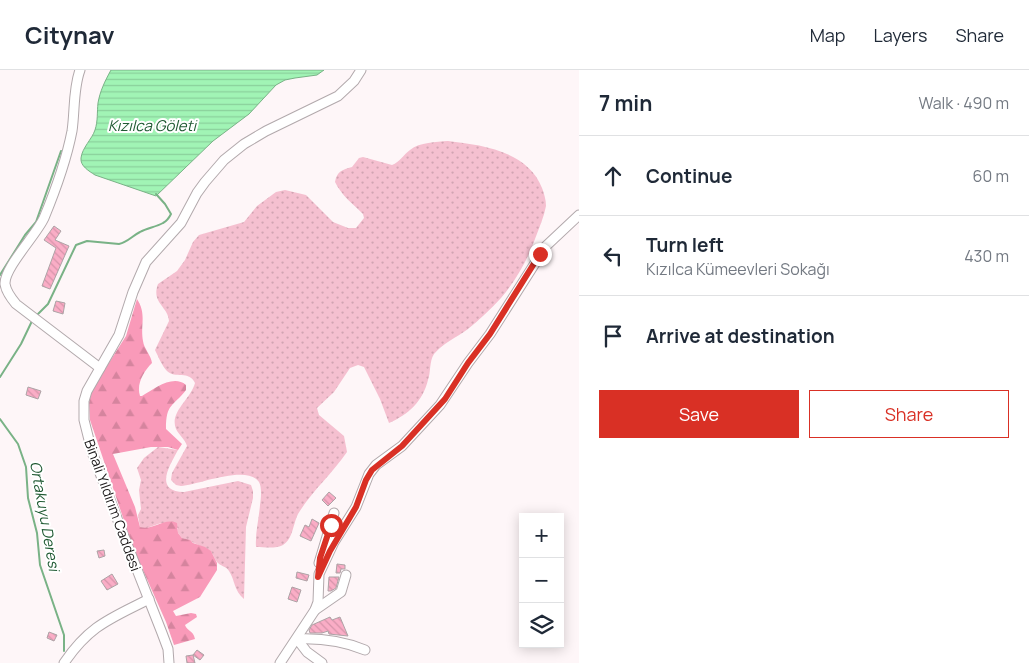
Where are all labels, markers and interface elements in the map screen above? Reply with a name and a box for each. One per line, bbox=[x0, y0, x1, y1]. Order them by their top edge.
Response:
text: Citynav bbox=[25, 18, 115, 51]
text: Map bbox=[810, 23, 845, 47]
text: Layers bbox=[873, 23, 927, 47]
text: Share bbox=[955, 23, 1004, 47]
text: 7 min bbox=[599, 89, 652, 117]
text: Walk · 490 m bbox=[918, 92, 1009, 114]
water label: Kızılca Göleti bbox=[108, 115, 199, 136]
icon: ahead bbox=[599, 162, 627, 190]
text: Continue bbox=[646, 163, 732, 189]
text: 60 m bbox=[973, 165, 1009, 187]
text: Turn left bbox=[646, 232, 724, 258]
icon: left bbox=[599, 242, 627, 270]
route end bbox=[529, 243, 552, 266]
text: 430 m bbox=[964, 245, 1009, 267]
text: Kızılca Kümeevleri Sokağı bbox=[646, 258, 830, 280]
icon: arrive bbox=[599, 322, 627, 350]
text: Arrive at destination bbox=[646, 323, 835, 349]
button: Save bbox=[599, 390, 799, 438]
button: Share bbox=[809, 390, 1009, 438]
street label: Binali Yıldırım Caddesi bbox=[80, 436, 146, 574]
water label: Ortakuyu Deresi bbox=[25, 460, 65, 575]
map controls bbox=[519, 513, 564, 648]
button: + bbox=[519, 513, 564, 558]
route start bbox=[320, 514, 343, 537]
button: − bbox=[519, 558, 564, 603]
button: layers bbox=[519, 603, 564, 648]

